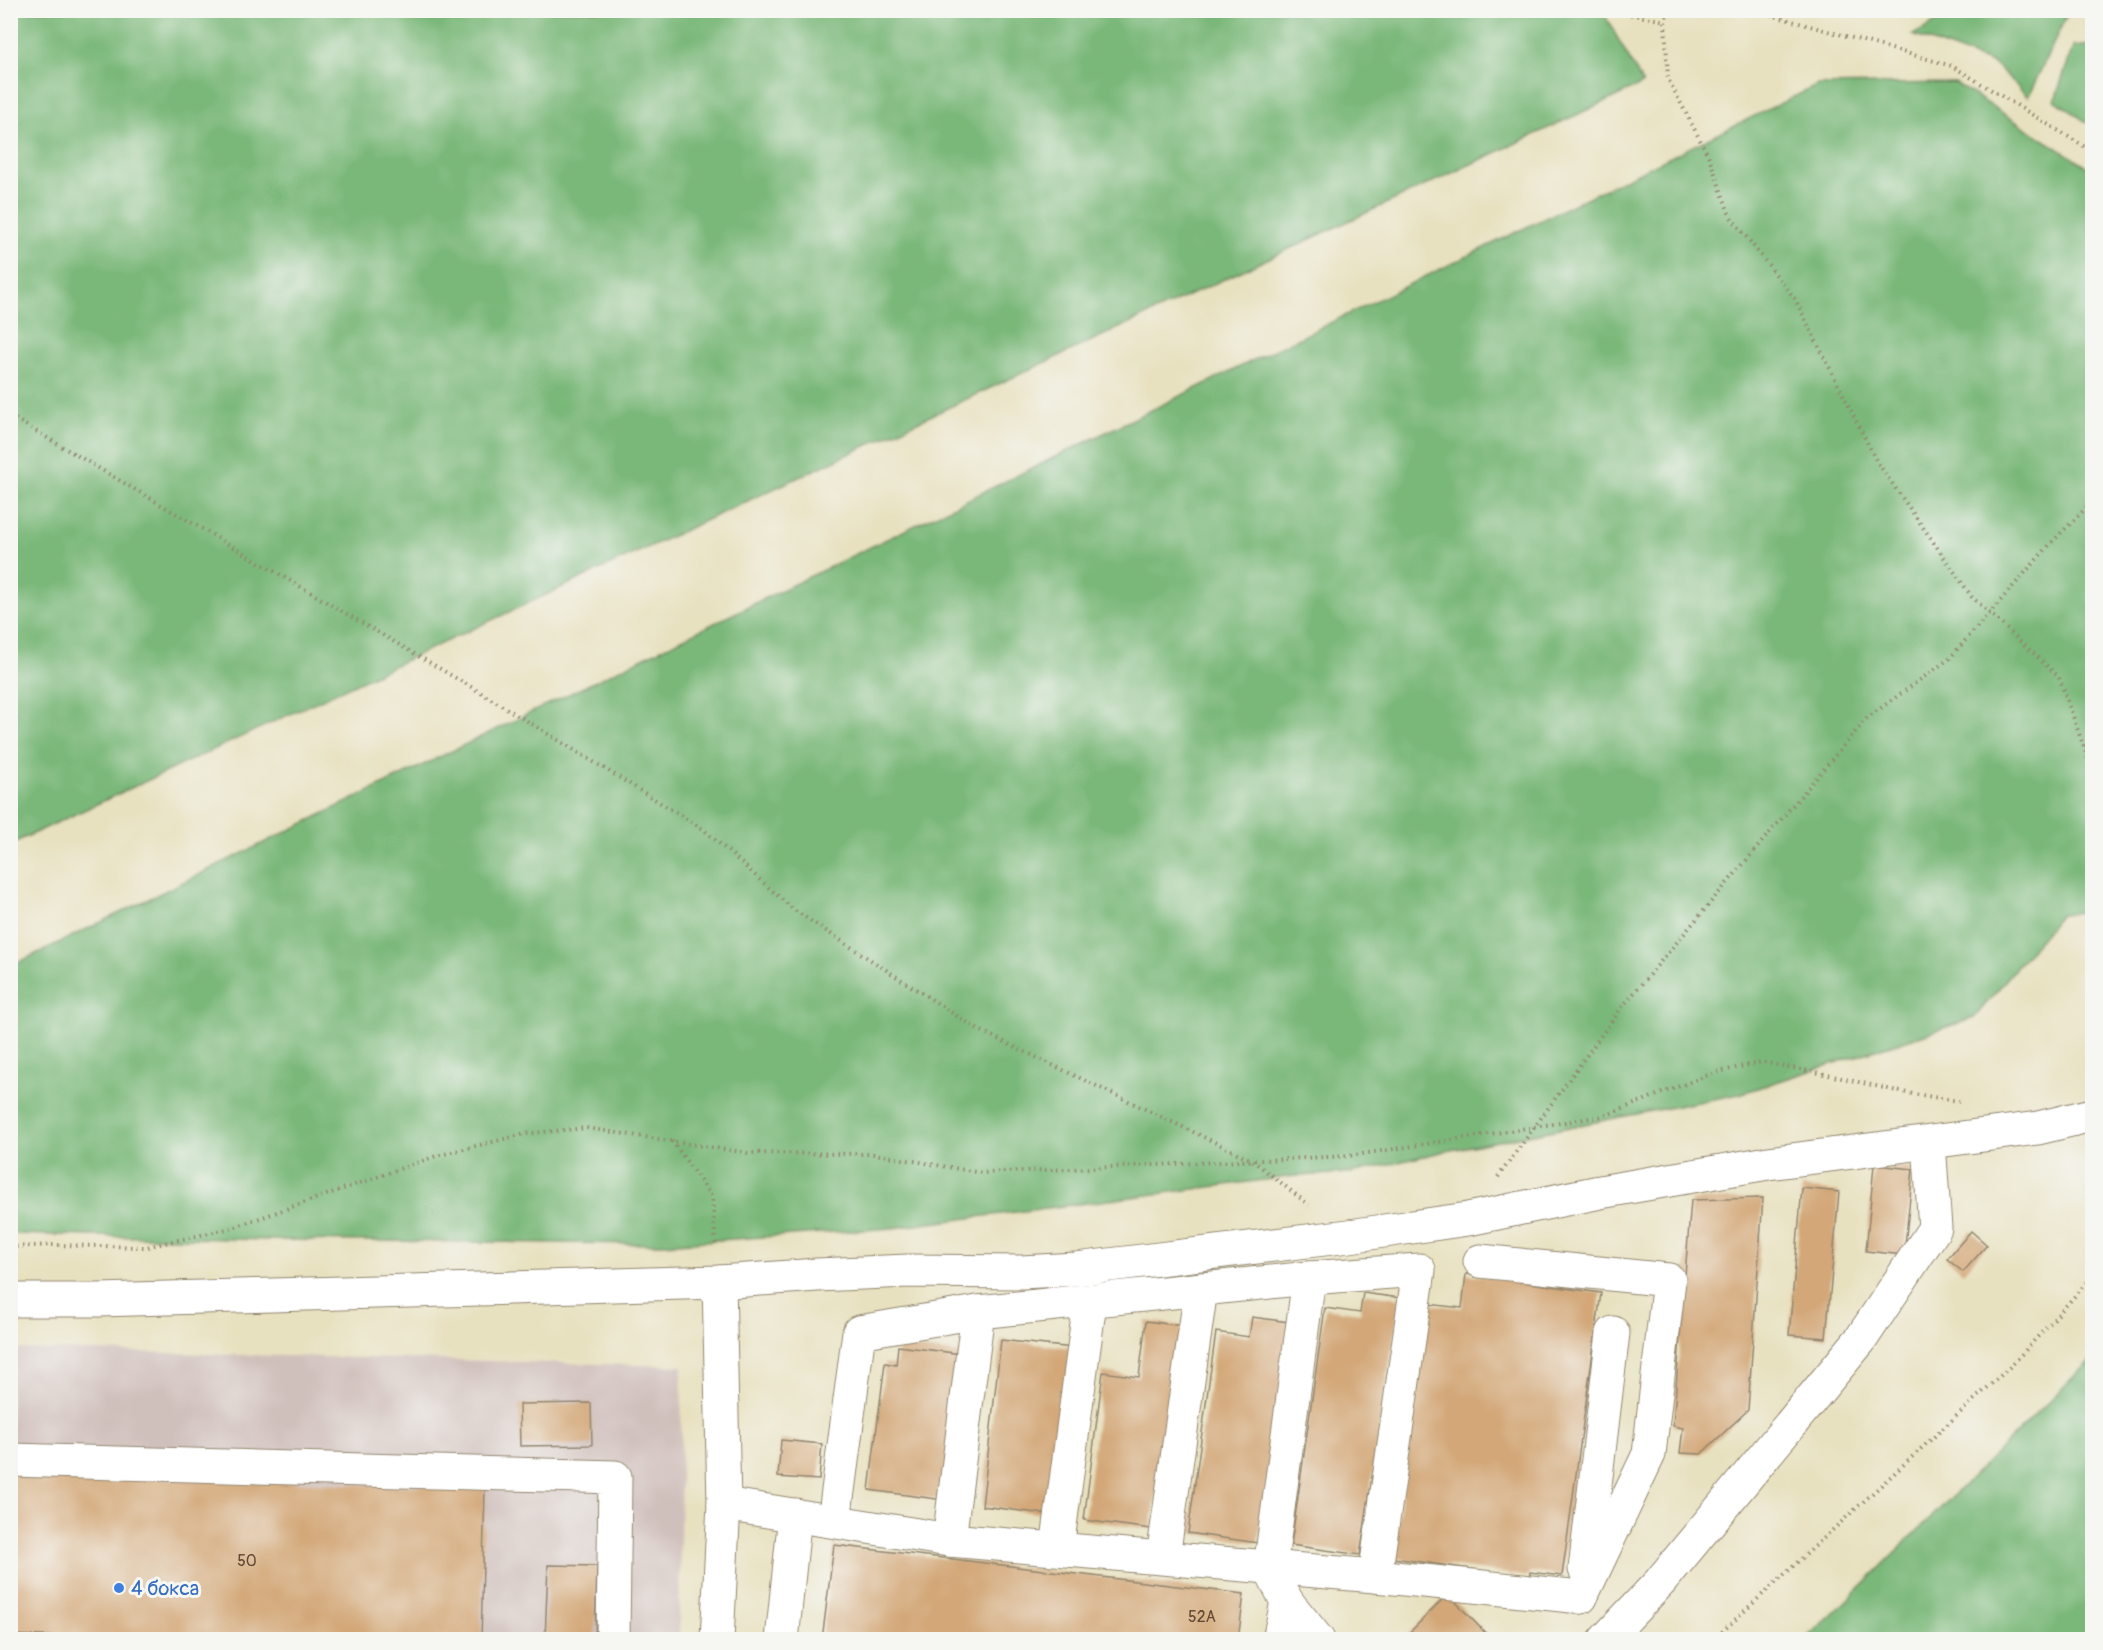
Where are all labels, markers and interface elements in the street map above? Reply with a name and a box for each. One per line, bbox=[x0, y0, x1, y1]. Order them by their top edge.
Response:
house number: 50 bbox=[237, 1551, 257, 1571]
place label: 4 бокса bbox=[131, 1576, 199, 1601]
marker: 4 бокса bbox=[112, 1581, 126, 1595]
house number: 52А bbox=[1188, 1607, 1216, 1627]

